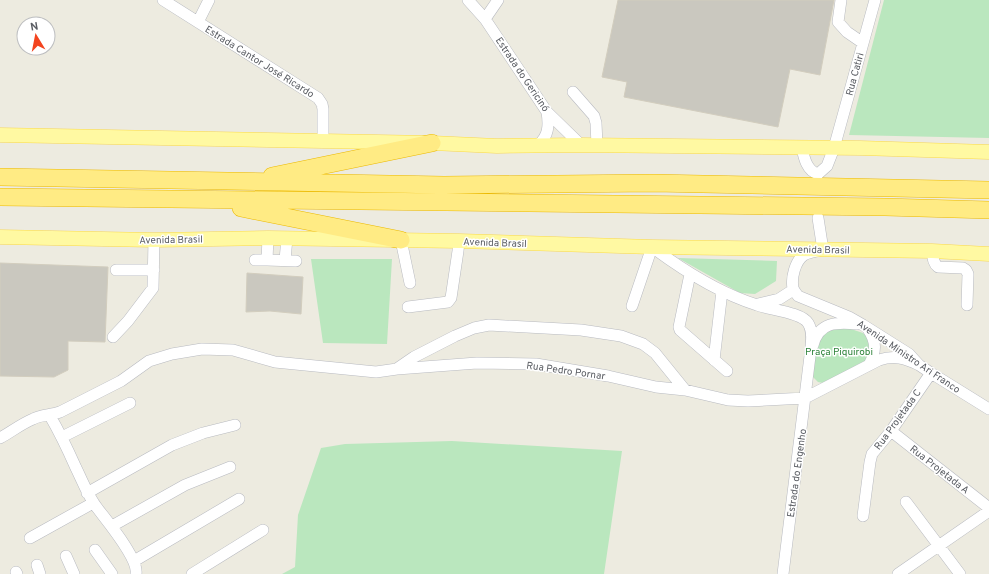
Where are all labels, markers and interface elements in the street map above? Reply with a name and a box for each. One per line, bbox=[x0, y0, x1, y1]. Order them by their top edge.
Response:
north arrow bbox=[16, 16, 56, 56]
text: N bbox=[29, 20, 40, 35]
street label: Estrada Cantor José Ricardo bbox=[202, 23, 317, 102]
street label: Estrada do Gericinó bbox=[492, 35, 552, 115]
street label: Rua Catiri bbox=[843, 52, 867, 97]
street label: Avenida Brasil bbox=[139, 233, 203, 248]
street label: Avenida Brasil bbox=[463, 236, 527, 251]
street label: Avenida Brasil bbox=[786, 243, 850, 258]
street label: Avenida Ministro Ari Franco bbox=[854, 318, 963, 397]
park label: Praça Piquirobi bbox=[805, 346, 873, 359]
street label: Rua Pedro Pornar bbox=[525, 360, 606, 383]
street label: Rua Projetada C bbox=[872, 387, 925, 453]
street label: Estrada do Engenho bbox=[785, 428, 810, 518]
street label: Rua Projetada A bbox=[907, 443, 972, 498]

